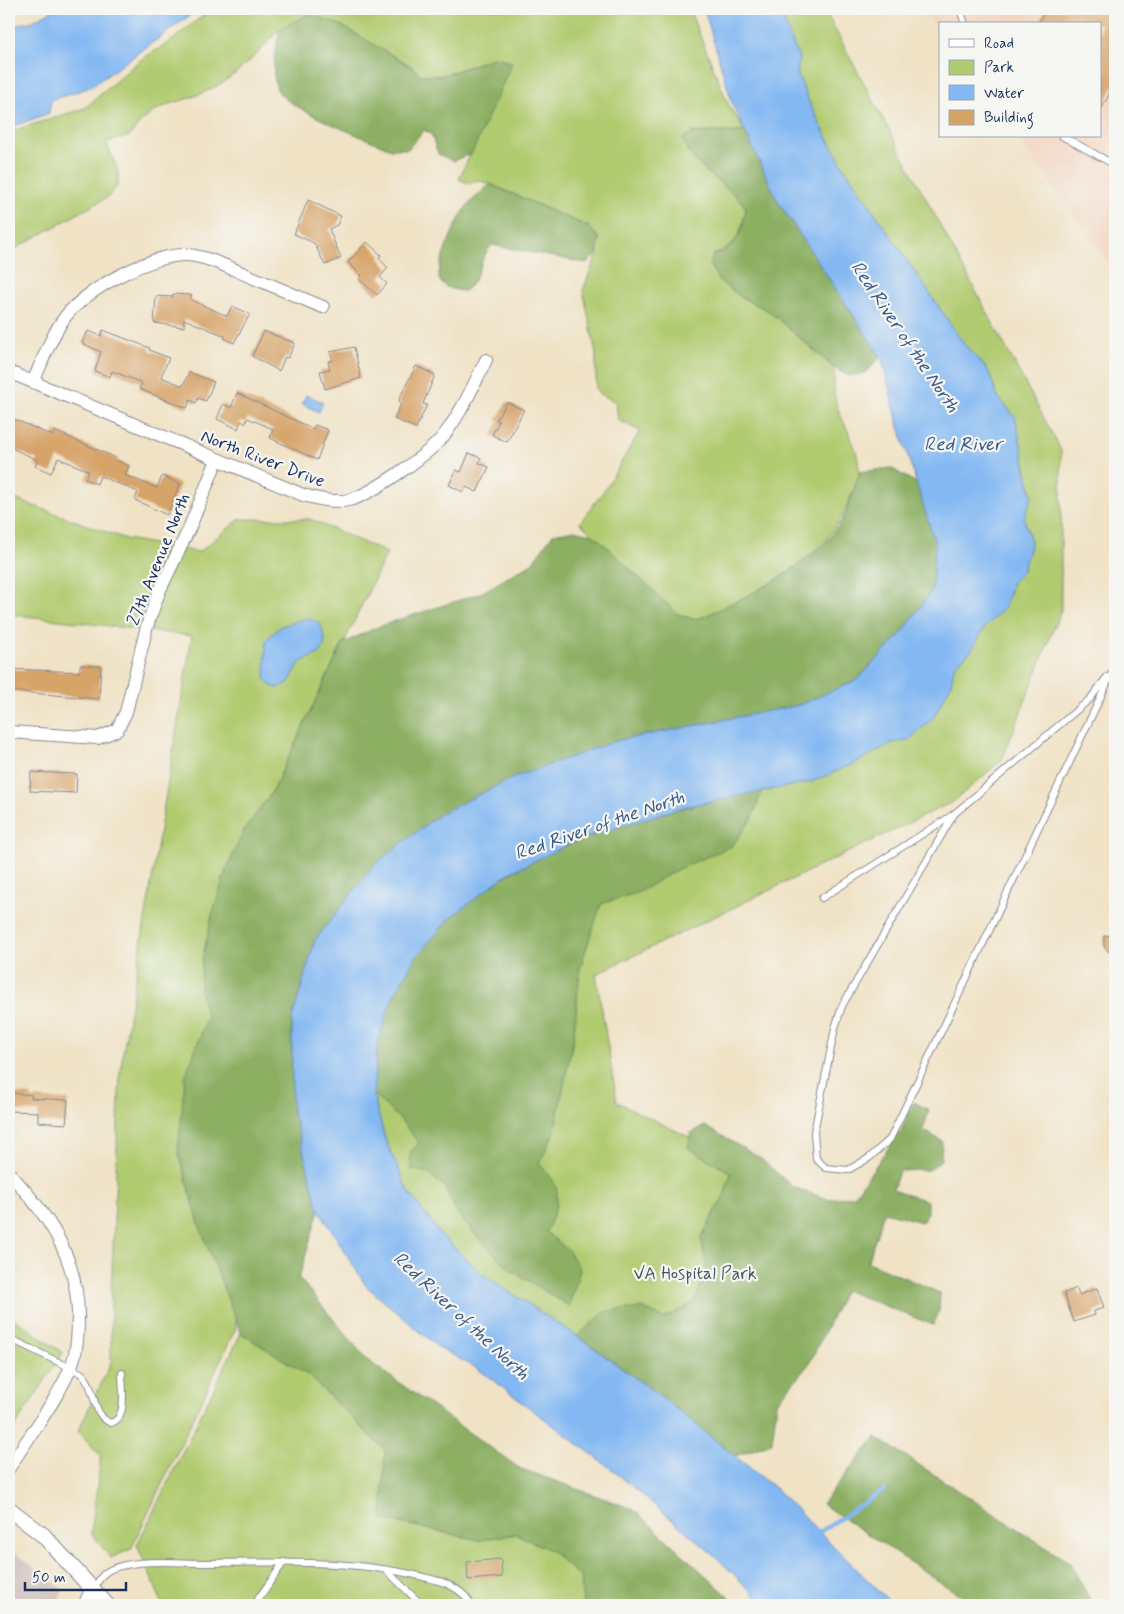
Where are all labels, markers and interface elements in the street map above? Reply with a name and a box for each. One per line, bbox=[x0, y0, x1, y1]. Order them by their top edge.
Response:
legend bbox=[939, 22, 1102, 138]
text: Road bbox=[984, 34, 1014, 54]
text: Park bbox=[984, 58, 1014, 78]
text: Water bbox=[984, 84, 1024, 104]
text: Building bbox=[984, 108, 1034, 129]
water label: Red River of the North bbox=[845, 256, 965, 418]
street label: North River Drive bbox=[197, 424, 328, 494]
water label: Red River bbox=[924, 432, 1005, 457]
street label: 27th Avenue North bbox=[121, 490, 196, 629]
water label: Red River of the North bbox=[511, 785, 688, 866]
water label: Red River of the North bbox=[387, 1246, 535, 1386]
park label: VA Hospital Park bbox=[633, 1262, 757, 1286]
scale bar bbox=[25, 1559, 126, 1591]
text: 50 m bbox=[32, 1568, 66, 1588]

